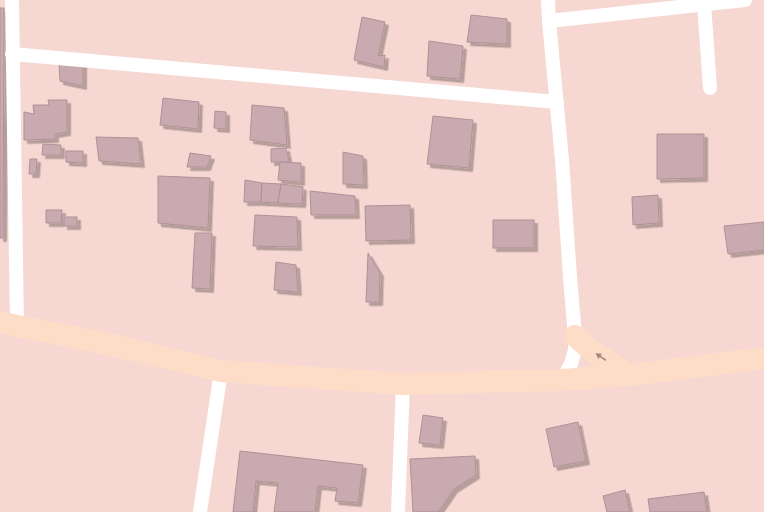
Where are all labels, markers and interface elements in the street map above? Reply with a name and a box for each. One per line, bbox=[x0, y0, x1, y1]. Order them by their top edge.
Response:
one-way arrow bbox=[595, 353, 606, 361]

